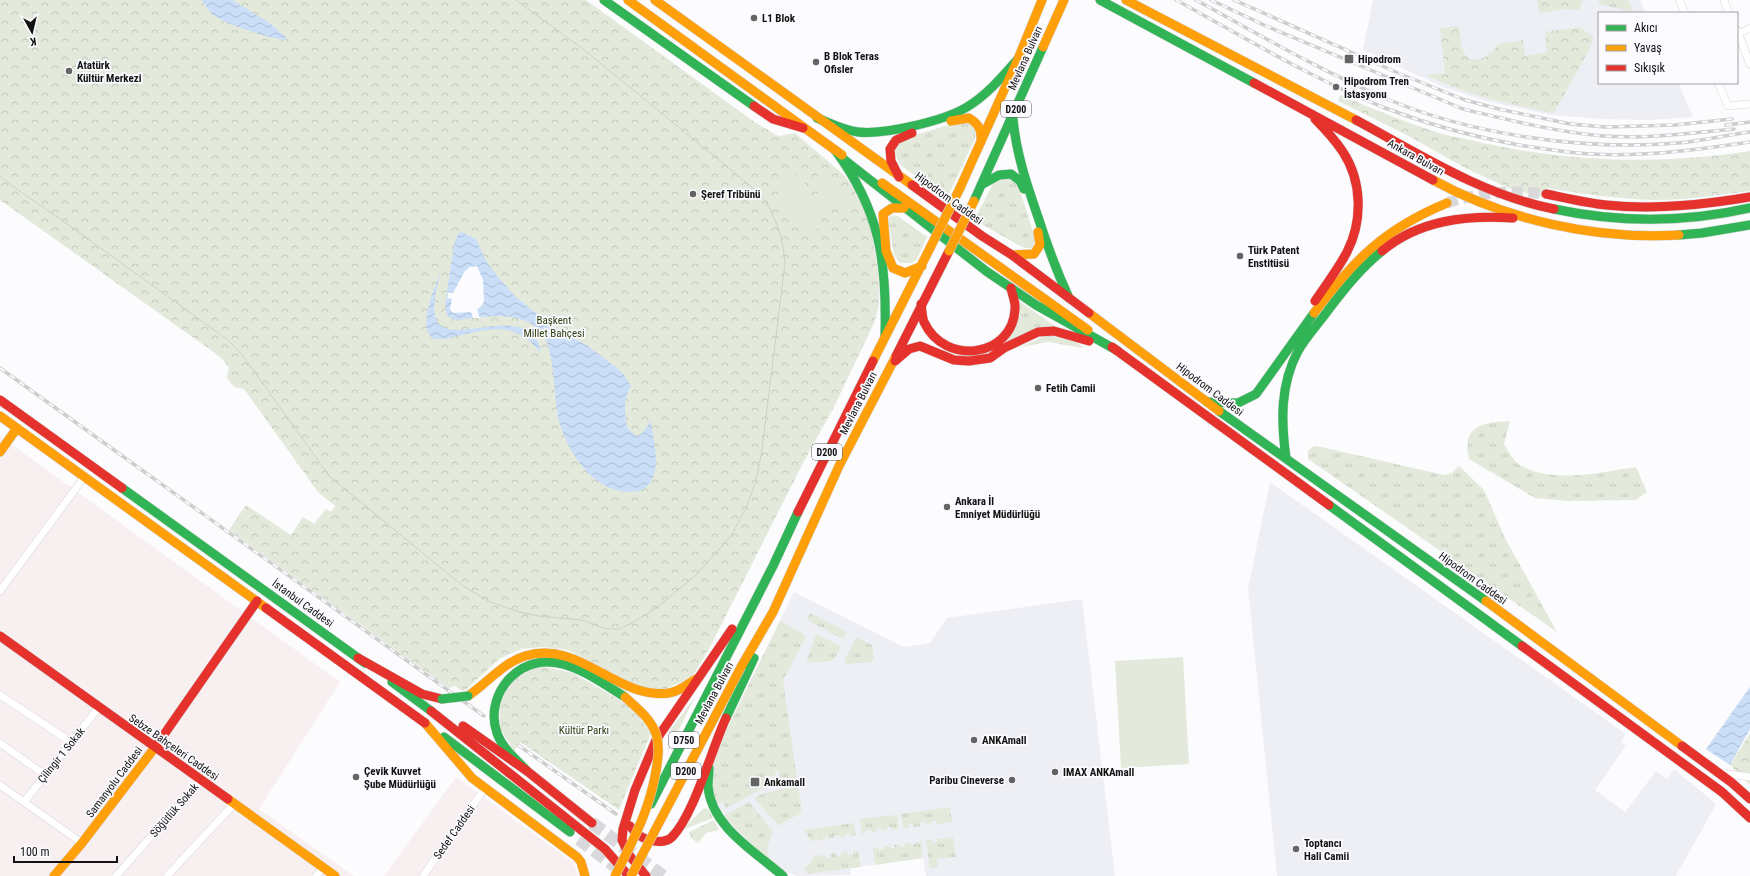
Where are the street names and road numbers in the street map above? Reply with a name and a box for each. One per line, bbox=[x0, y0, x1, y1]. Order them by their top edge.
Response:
street label: Mevlana Bulvarı bbox=[1006, 24, 1045, 92]
road number: D200 bbox=[1001, 101, 1031, 117]
street label: Ankara Bulvarı bbox=[1385, 137, 1446, 178]
street label: Hipodrom Caddesi bbox=[912, 170, 985, 227]
street label: Hipodrom Caddesi bbox=[1174, 360, 1246, 419]
street label: Mevlana Bulvarı bbox=[837, 370, 880, 437]
road number: D200 bbox=[812, 444, 842, 460]
street label: Hipodrom Caddesi bbox=[1436, 550, 1509, 607]
street label: İstanbul Caddesi bbox=[270, 577, 336, 630]
street label: Mevlana Bulvarı bbox=[693, 660, 736, 727]
street label: Sebze Bahçeleri Caddesi bbox=[126, 711, 221, 783]
street label: Çilingir 1 Sokak bbox=[35, 725, 88, 786]
road number: D750 bbox=[669, 732, 699, 748]
street label: Samanyolu Caddesi bbox=[84, 744, 145, 820]
road number: D200 bbox=[671, 763, 701, 779]
street label: Söğütlük Sokak bbox=[148, 781, 201, 840]
street label: Sedef Caddesi bbox=[431, 803, 478, 862]

